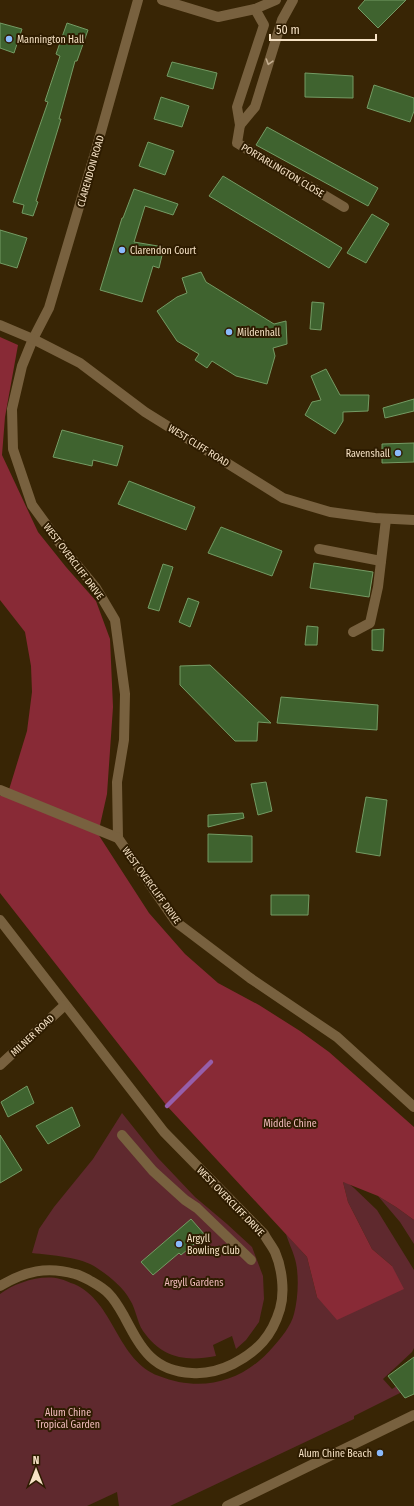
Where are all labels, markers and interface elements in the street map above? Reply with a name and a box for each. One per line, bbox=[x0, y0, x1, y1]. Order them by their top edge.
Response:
scale bar bbox=[270, 16, 376, 42]
text: 50 m bbox=[276, 23, 300, 37]
marker: Mannington Hall bbox=[4, 34, 14, 44]
place label: Mannington Hall bbox=[17, 34, 85, 46]
one-way arrow bbox=[265, 58, 274, 65]
street label: CLARENDON ROAD bbox=[75, 134, 107, 209]
street label: PORTARLINGTON CLOSE bbox=[239, 141, 326, 200]
marker: Clarendon Court bbox=[117, 245, 127, 255]
place label: Clarendon Court bbox=[130, 245, 197, 257]
marker: Mildenhall bbox=[224, 327, 234, 337]
place label: Mildenhall bbox=[237, 327, 280, 339]
street label: WEST CLIFF ROAD bbox=[166, 422, 231, 469]
place label: Ravenshall bbox=[346, 448, 390, 460]
marker: Ravenshall bbox=[393, 448, 403, 458]
street label: WEST OVERCLIFF DRIVE bbox=[41, 521, 106, 602]
street label: WEST OVERCLIFF DRIVE bbox=[119, 845, 183, 927]
street label: MILNER ROAD bbox=[8, 1012, 57, 1059]
park label: Middle Chine bbox=[263, 1118, 317, 1130]
street label: WEST OVERCLIFF DRIVE bbox=[194, 1164, 267, 1239]
place label: Argyll Bowling Club bbox=[187, 1233, 240, 1257]
marker: Argyll Bowling Club bbox=[174, 1239, 184, 1249]
park label: Argyll Gardens bbox=[164, 1277, 224, 1289]
park label: Alum Chine Tropical Garden bbox=[36, 1407, 100, 1431]
place label: Alum Chine Beach bbox=[299, 1448, 372, 1460]
marker: Alum Chine Beach bbox=[375, 1448, 385, 1458]
north arrow bbox=[16, 1450, 56, 1490]
text: N bbox=[33, 1454, 39, 1467]

